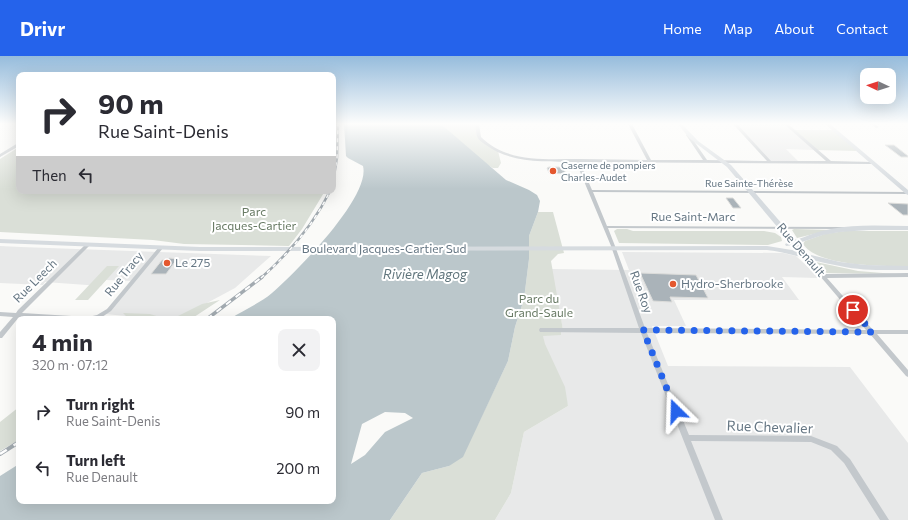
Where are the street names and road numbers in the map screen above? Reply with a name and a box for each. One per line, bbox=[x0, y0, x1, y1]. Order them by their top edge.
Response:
street label: Rue Sainte-Thérèse bbox=[705, 177, 793, 189]
street label: Rue Saint-Marc bbox=[651, 209, 735, 223]
street label: Rue Denault bbox=[775, 220, 829, 279]
street label: Boulevard Jacques-Cartier Sud bbox=[302, 241, 466, 256]
street label: Rue Tracy bbox=[101, 248, 145, 298]
street label: Rue Leech bbox=[10, 256, 59, 305]
street label: Rue Roy bbox=[628, 269, 656, 315]
street label: Rue Chevalier bbox=[726, 416, 814, 437]

